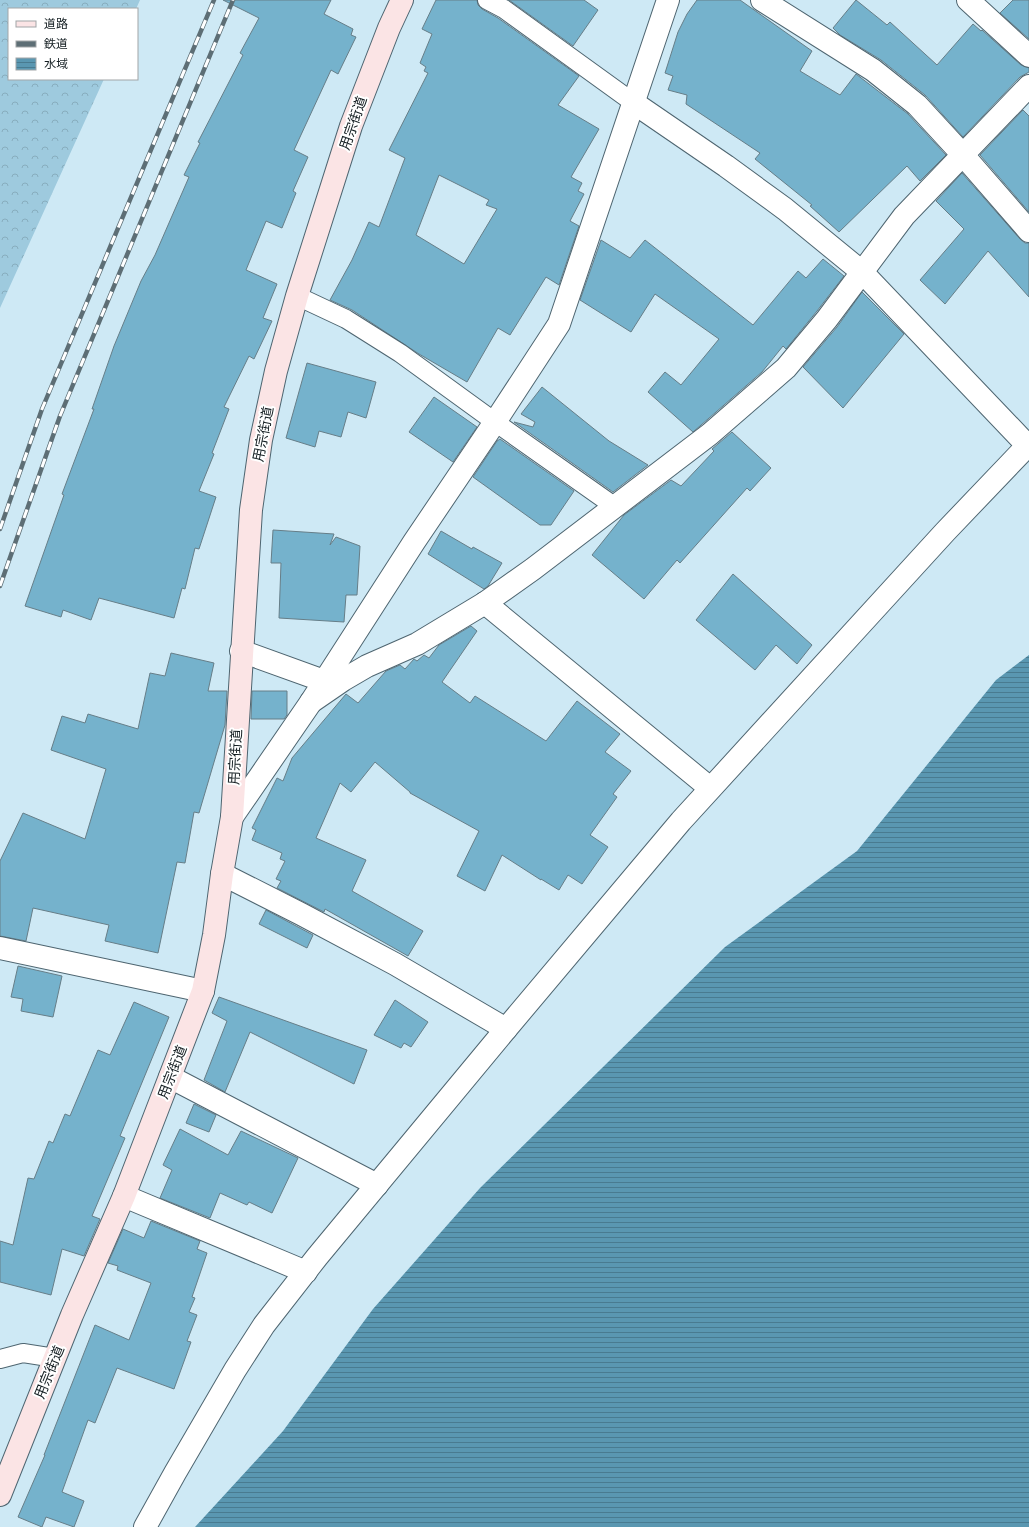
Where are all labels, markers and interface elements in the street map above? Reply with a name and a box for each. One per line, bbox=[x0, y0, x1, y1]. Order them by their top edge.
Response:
legend bbox=[8, 8, 138, 80]
text: 道路 bbox=[44, 17, 68, 31]
text: 鉄道 bbox=[44, 37, 68, 51]
text: 水域 bbox=[44, 57, 68, 71]
street label: 用宗街道 bbox=[336, 94, 371, 152]
street label: 用宗街道 bbox=[250, 405, 277, 463]
street label: 用宗街道 bbox=[226, 729, 245, 785]
street label: 用宗街道 bbox=[154, 1043, 190, 1101]
street label: 用宗街道 bbox=[31, 1343, 68, 1401]

